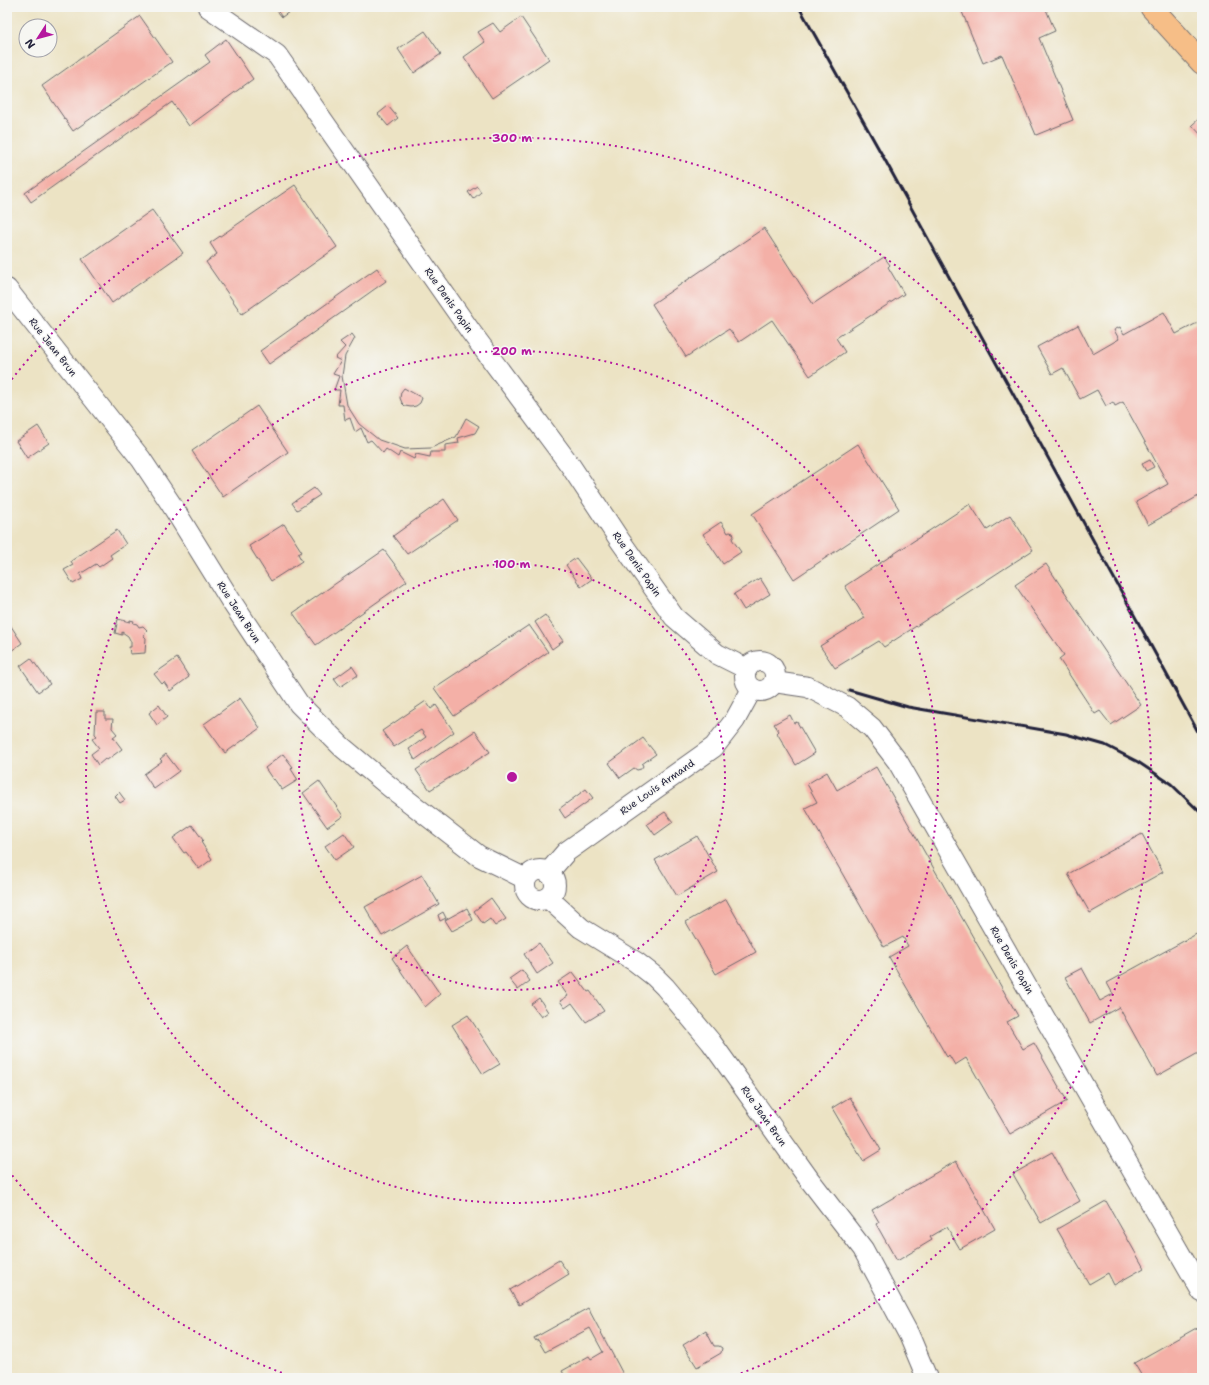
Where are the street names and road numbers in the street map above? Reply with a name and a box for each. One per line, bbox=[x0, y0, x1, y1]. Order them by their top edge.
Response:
street label: Rue Denis Papin bbox=[422, 265, 476, 335]
street label: Rue Jean Brun bbox=[26, 315, 80, 379]
street label: Rue Denis Papin bbox=[610, 529, 664, 599]
street label: Rue Jean Brun bbox=[214, 579, 264, 645]
street label: Rue Louis Armand bbox=[617, 756, 697, 818]
street label: Rue Denis Papin bbox=[987, 924, 1037, 996]
street label: Rue Jean Brun bbox=[738, 1083, 790, 1149]

